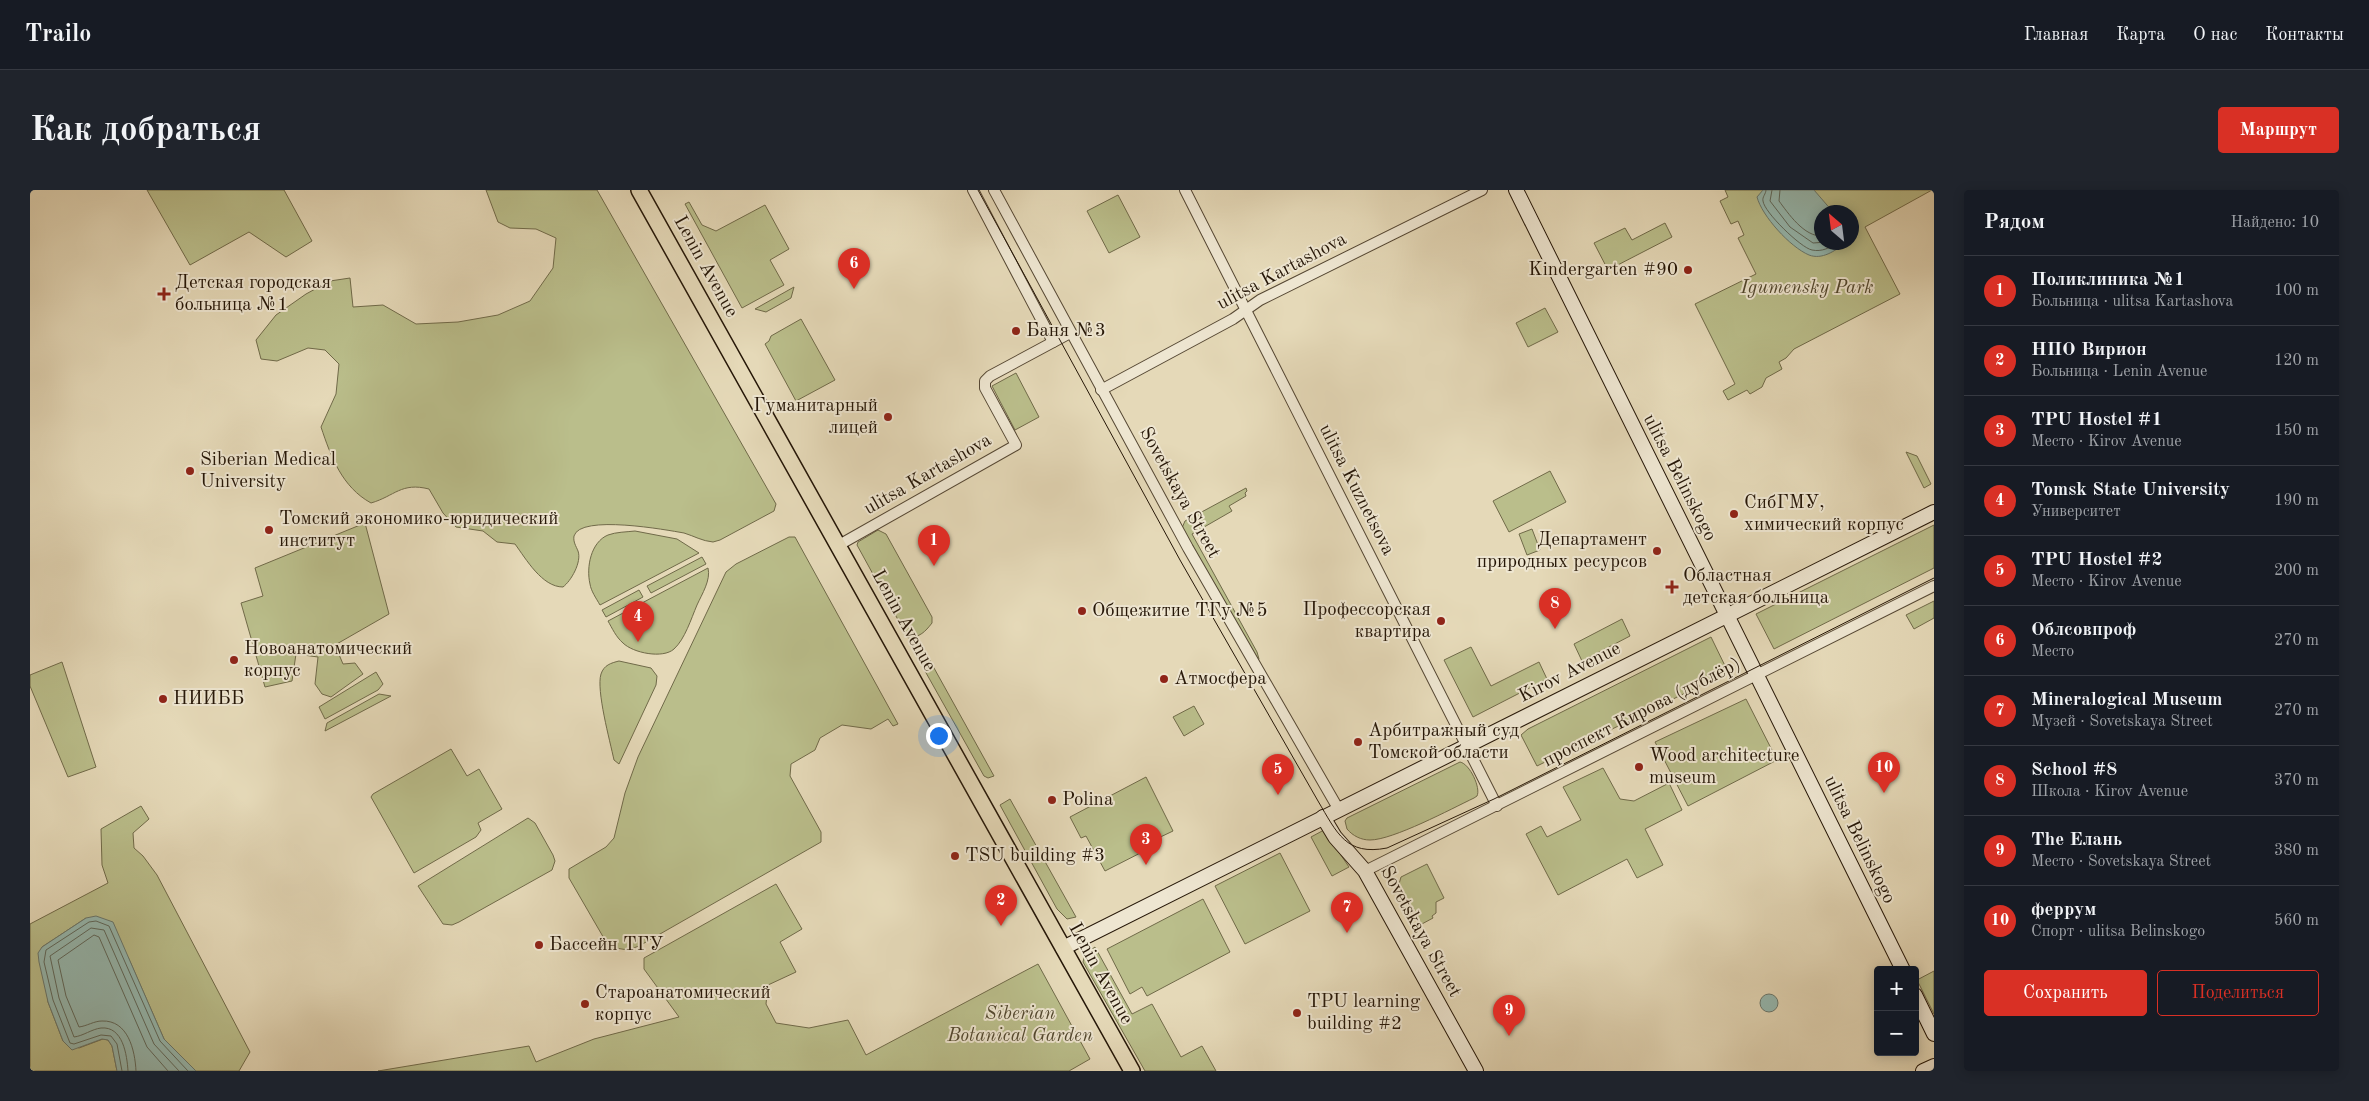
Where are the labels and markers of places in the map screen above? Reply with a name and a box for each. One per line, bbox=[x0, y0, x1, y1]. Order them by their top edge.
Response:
pin: 6 bbox=[838, 248, 870, 289]
place label: Kindergarten #90 bbox=[1528, 261, 1678, 280]
marker: Kindergarten #90 bbox=[1682, 264, 1694, 276]
place label: Детская городская больница №1 bbox=[175, 274, 331, 315]
marker: Детская городская больница №1 bbox=[157, 287, 171, 301]
place label: Баня №3 bbox=[1026, 322, 1106, 341]
marker: Баня №3 bbox=[1010, 325, 1022, 337]
place label: Гуманитарный лицей bbox=[753, 397, 878, 438]
marker: Гуманитарный лицей bbox=[882, 411, 894, 423]
place label: Siberian Medical University bbox=[200, 451, 336, 492]
marker: Siberian Medical University bbox=[184, 465, 196, 477]
place label: СибГМУ, химический корпус bbox=[1744, 494, 1904, 535]
marker: СибГМУ, химический корпус bbox=[1728, 508, 1740, 520]
place label: Томский экономико-юридический институт bbox=[279, 510, 558, 551]
marker: Томский экономико-юридический институт bbox=[263, 524, 275, 536]
pin: 1 bbox=[918, 525, 950, 566]
place label: Департамент природных ресурсов bbox=[1477, 531, 1647, 572]
marker: Департамент природных ресурсов bbox=[1651, 545, 1663, 557]
place label: Областная детская больница bbox=[1683, 567, 1830, 608]
marker: Областная детская больница bbox=[1665, 580, 1679, 594]
pin: 8 bbox=[1539, 588, 1571, 629]
pin: 4 bbox=[622, 601, 654, 642]
place label: Профессорская квартира bbox=[1302, 601, 1432, 642]
place label: Общежитие ТГу №5 bbox=[1092, 602, 1268, 621]
marker: Общежитие ТГу №5 bbox=[1076, 605, 1088, 617]
marker: Профессорская квартира bbox=[1435, 615, 1447, 627]
place label: Новоанатомический корпус bbox=[244, 640, 412, 681]
marker: Новоанатомический корпус bbox=[228, 654, 240, 666]
place label: Атмосфера bbox=[1174, 670, 1267, 689]
marker: Атмосфера bbox=[1158, 673, 1170, 685]
place label: НИИББ bbox=[173, 690, 244, 709]
marker: НИИББ bbox=[157, 693, 169, 705]
place label: Арбитражный суд Томской области bbox=[1368, 722, 1520, 763]
marker: Арбитражный суд Томской области bbox=[1352, 736, 1364, 748]
place label: Wood architecture museum bbox=[1649, 747, 1799, 788]
pin: 10 bbox=[1868, 752, 1900, 793]
pin: 5 bbox=[1262, 754, 1294, 795]
marker: Wood architecture museum bbox=[1633, 761, 1645, 773]
place label: Polina bbox=[1062, 791, 1114, 810]
marker: Polina bbox=[1046, 794, 1058, 806]
pin: 3 bbox=[1130, 824, 1162, 865]
place label: TSU building #3 bbox=[965, 847, 1105, 866]
marker: TSU building #3 bbox=[949, 850, 961, 862]
pin: 2 bbox=[985, 885, 1017, 926]
pin: 7 bbox=[1331, 892, 1363, 933]
place label: Бассейн ТГУ bbox=[549, 936, 664, 955]
marker: Бассейн ТГУ bbox=[533, 939, 545, 951]
place label: Староанатомический корпус bbox=[595, 984, 771, 1025]
place label: TPU learning building #2 bbox=[1307, 993, 1421, 1034]
pin: 9 bbox=[1493, 995, 1525, 1036]
marker: Староанатомический корпус bbox=[579, 998, 591, 1010]
marker: TPU learning building #2 bbox=[1291, 1007, 1303, 1019]

